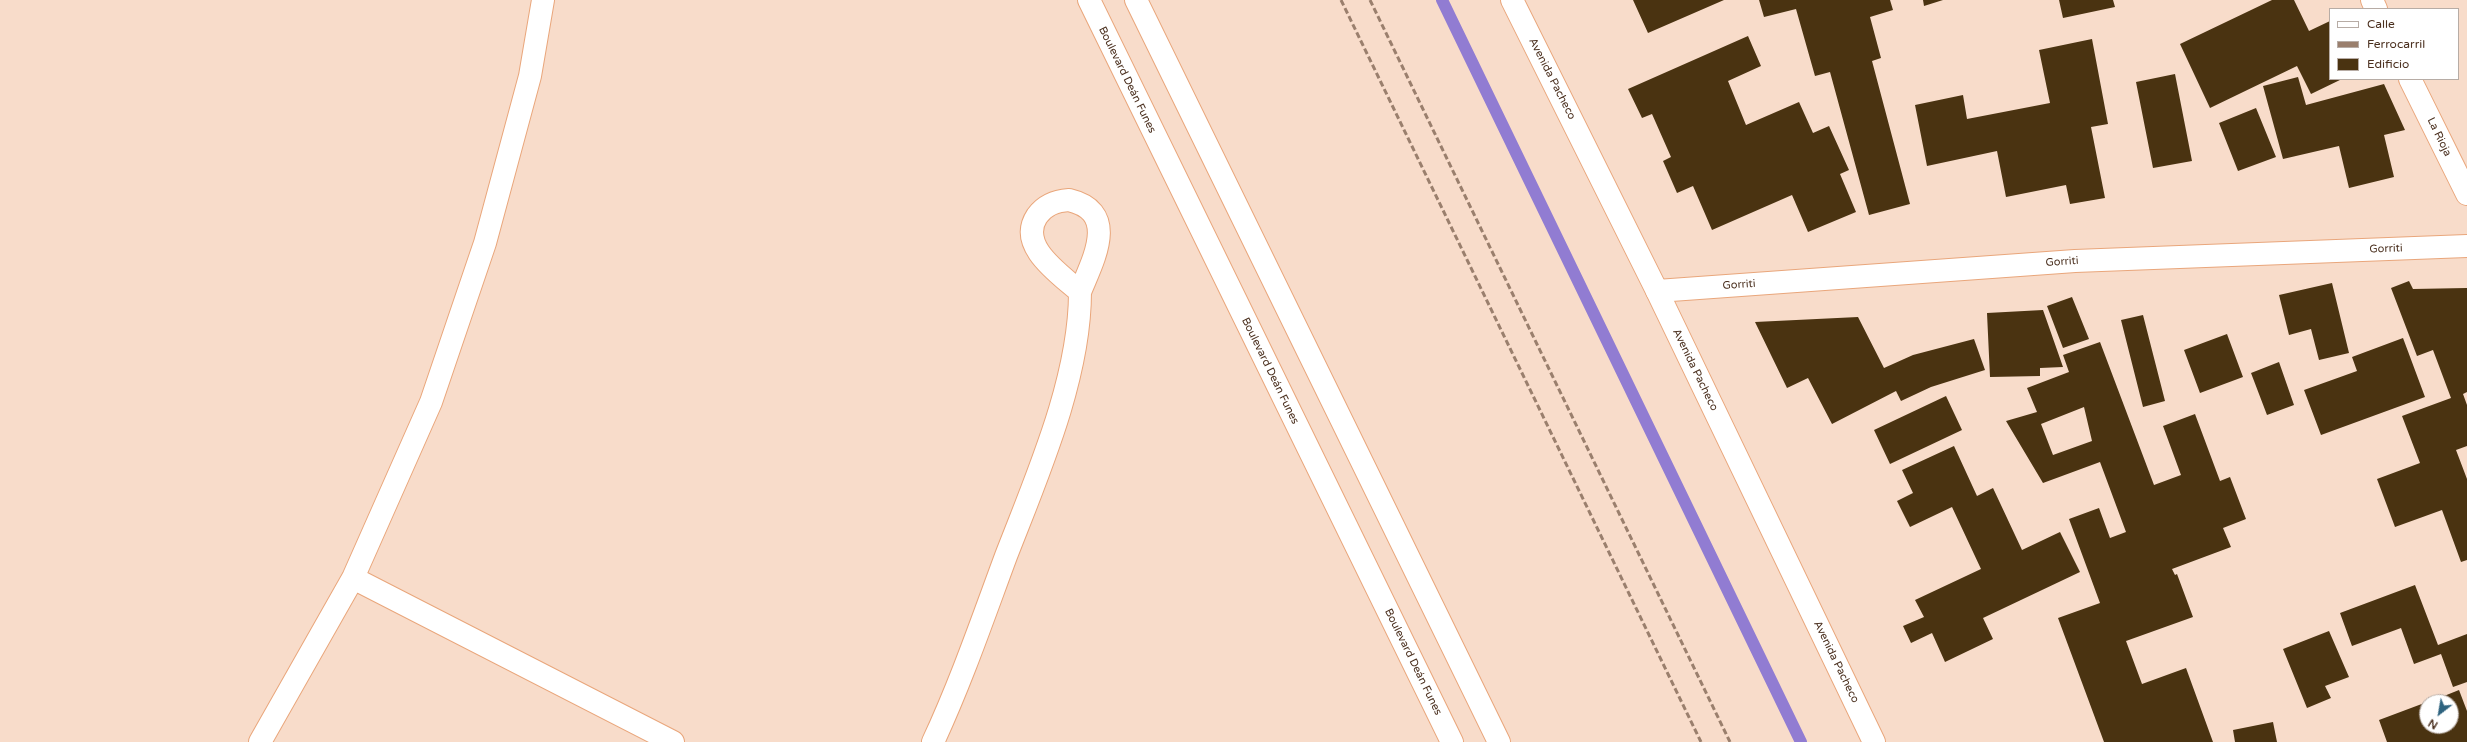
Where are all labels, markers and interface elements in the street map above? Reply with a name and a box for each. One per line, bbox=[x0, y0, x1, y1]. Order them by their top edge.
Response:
legend bbox=[2329, 8, 2459, 80]
text: Calle bbox=[2367, 17, 2395, 31]
street label: Boulevard Deán Funes bbox=[1095, 25, 1159, 135]
street label: Avenida Pacheco bbox=[1526, 36, 1578, 122]
text: Ferrocarril bbox=[2367, 37, 2425, 51]
text: Edificio bbox=[2367, 57, 2409, 71]
street label: La Rioja bbox=[2424, 115, 2454, 159]
street label: Gorriti bbox=[2369, 242, 2403, 256]
street label: Gorriti bbox=[2045, 254, 2079, 270]
street label: Gorriti bbox=[1722, 277, 1756, 293]
street label: Boulevard Deán Funes bbox=[1238, 316, 1302, 426]
street label: Avenida Pacheco bbox=[1669, 327, 1721, 413]
street label: Boulevard Deán Funes bbox=[1381, 607, 1445, 717]
street label: Avenida Pacheco bbox=[1810, 619, 1862, 705]
north arrow bbox=[2419, 694, 2459, 734]
text: N bbox=[2426, 716, 2440, 732]

